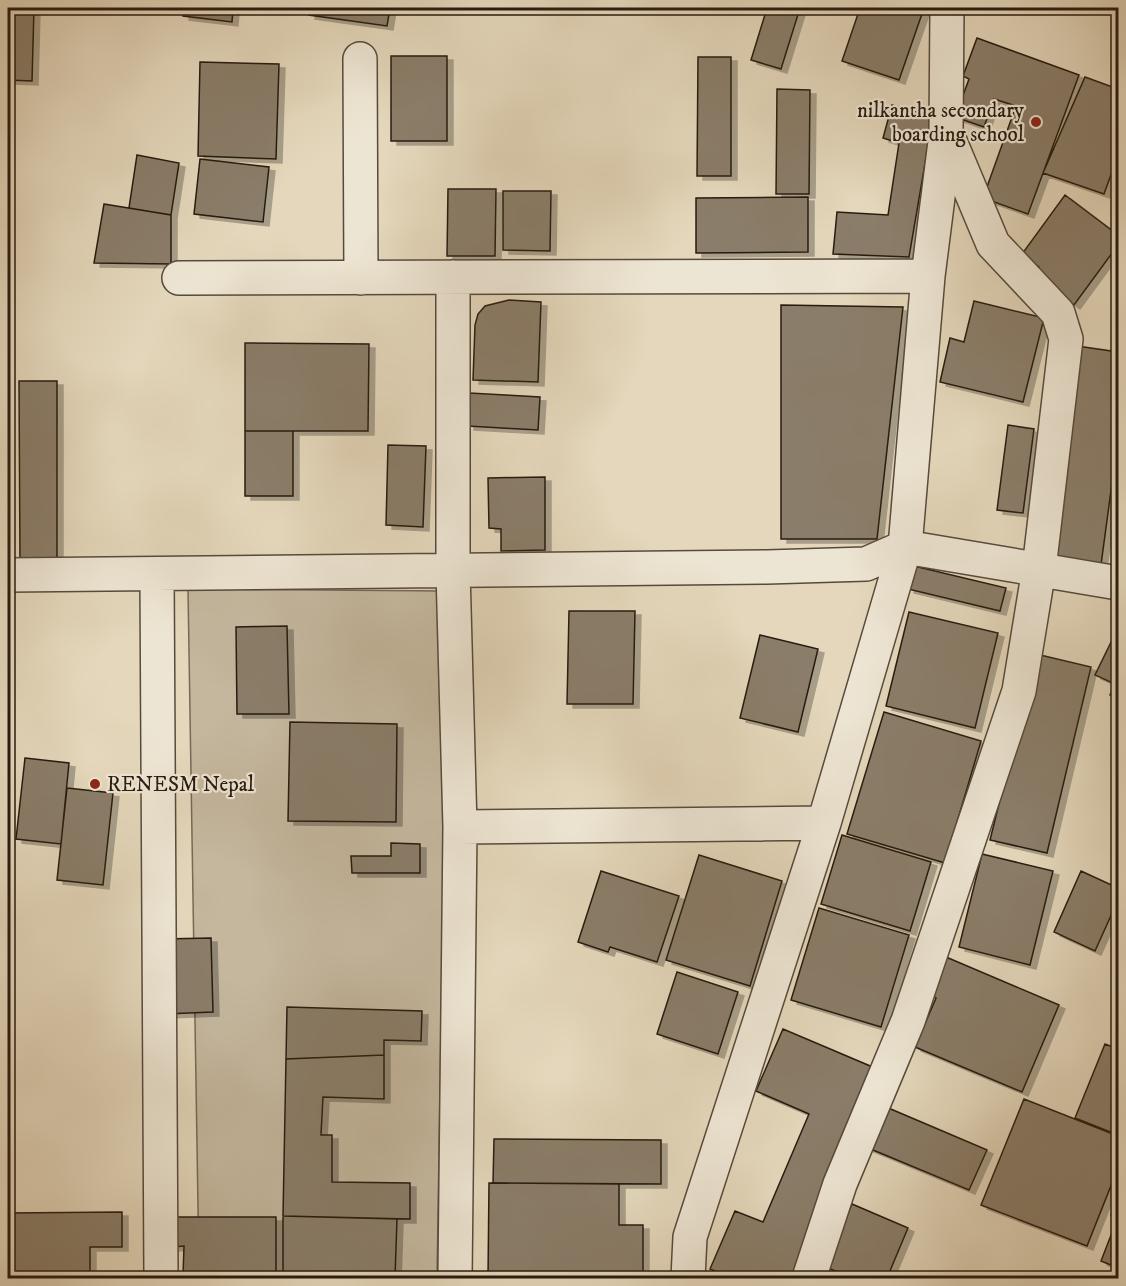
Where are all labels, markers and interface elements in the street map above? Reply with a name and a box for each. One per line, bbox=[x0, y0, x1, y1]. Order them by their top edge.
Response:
place label: nilkantha secondary boarding school bbox=[857, 98, 1025, 148]
marker: nilkantha secondary boarding school bbox=[1029, 115, 1043, 129]
place label: RENESM Nepal bbox=[107, 772, 255, 798]
marker: RENESM Nepal bbox=[88, 777, 102, 791]

